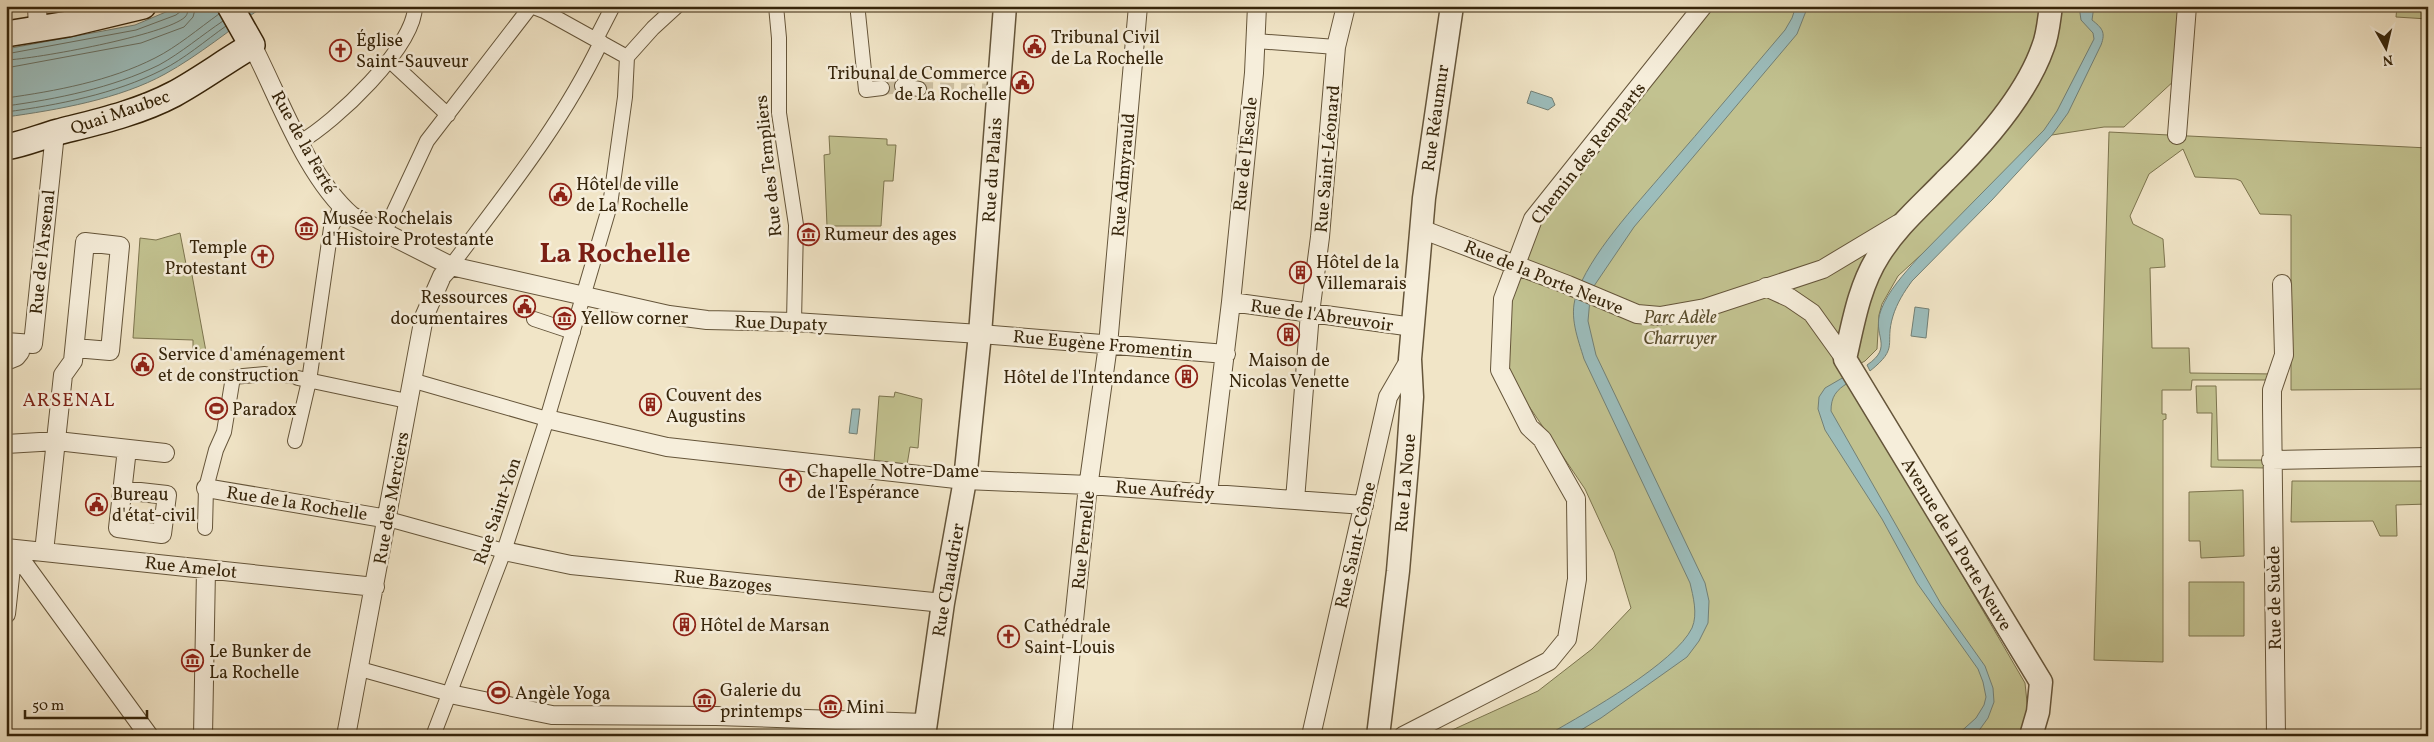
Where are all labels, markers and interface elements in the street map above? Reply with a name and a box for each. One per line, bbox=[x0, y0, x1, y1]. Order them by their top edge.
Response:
north arrow bbox=[2362, 22, 2412, 72]
place label: Tribunal Civil de La Rochelle bbox=[1051, 26, 1164, 72]
place label: Église Saint-Sauveur bbox=[356, 29, 469, 75]
public building icon: Tribunal Civil de La Rochelle bbox=[1023, 35, 1047, 59]
church icon: Église Saint-Sauveur bbox=[328, 38, 352, 62]
text: N bbox=[2381, 49, 2394, 70]
place label: Tribunal de Commerce de La Rochelle bbox=[827, 62, 1007, 108]
street label: Rue Réaumur bbox=[1417, 63, 1456, 173]
public building icon: Tribunal de Commerce de La Rochelle bbox=[1011, 71, 1035, 95]
street label: Chemin des Remparts bbox=[1526, 78, 1653, 230]
street label: Rue Saint-Léonard bbox=[1310, 84, 1347, 234]
street label: Quai Maubec bbox=[67, 85, 174, 142]
street label: Rue de la Ferté bbox=[264, 86, 341, 199]
street label: Rue des Templiers bbox=[750, 94, 789, 238]
street label: Rue de l'Escale bbox=[1228, 96, 1265, 213]
street label: Rue Admyrauld bbox=[1107, 112, 1142, 238]
street label: Rue du Palais bbox=[977, 117, 1010, 224]
place label: Hôtel de ville de La Rochelle bbox=[576, 173, 689, 219]
public building icon: Hôtel de ville de La Rochelle bbox=[548, 182, 572, 206]
street label: Rue de l'Arsenal bbox=[24, 188, 62, 316]
place label: Musée Rochelais d'Histoire Protestante bbox=[322, 207, 494, 253]
museum icon: Musée Rochelais d'Histoire Protestante bbox=[294, 216, 318, 240]
museum icon: Rumeur des ages bbox=[796, 222, 820, 246]
place label: Rumeur des ages bbox=[824, 223, 957, 248]
district label: La Rochelle bbox=[539, 235, 691, 274]
street label: Rue de la Porte Neuve bbox=[1460, 235, 1627, 322]
place label: Temple Protestant bbox=[165, 236, 247, 282]
church icon: Temple Protestant bbox=[251, 245, 275, 269]
place label: Hôtel de la Villemarais bbox=[1316, 251, 1407, 297]
building icon: Hôtel de la Villemarais bbox=[1288, 260, 1312, 284]
place label: Ressources documentaires bbox=[390, 286, 508, 332]
street label: Rue de l'Abreuvoir bbox=[1249, 294, 1395, 339]
public building icon: Ressources documentaires bbox=[512, 295, 536, 319]
museum icon: Yellow corner bbox=[553, 306, 577, 330]
park label: Parc Adèle Charruyer bbox=[1643, 306, 1717, 352]
place label: Yellow corner bbox=[581, 307, 689, 332]
street label: Rue Dupaty bbox=[734, 310, 828, 339]
building icon: Maison de Nicolas Venette bbox=[1277, 323, 1301, 347]
street label: Rue Eugène Fromentin bbox=[1012, 325, 1194, 366]
place label: Service d'aménagement et de construction bbox=[158, 343, 345, 389]
place label: Maison de Nicolas Venette bbox=[1229, 349, 1349, 395]
public building icon: Service d'aménagement et de construction bbox=[130, 352, 154, 376]
building icon: Hôtel de l'Intendance bbox=[1174, 365, 1198, 389]
place label: Hôtel de l'Intendance bbox=[1003, 366, 1170, 391]
place label: Couvent des Augustins bbox=[666, 384, 762, 430]
district label: ARSENAL bbox=[22, 388, 116, 414]
building icon: Couvent des Augustins bbox=[638, 393, 662, 417]
sports icon: Paradox bbox=[204, 397, 228, 421]
place label: Paradox bbox=[232, 398, 297, 423]
street label: Rue des Merciers bbox=[369, 430, 416, 567]
street label: Rue La Noue bbox=[1390, 433, 1423, 533]
street label: Rue Saint-Yon bbox=[468, 454, 529, 568]
street label: Avenue de la Porte Neuve bbox=[1894, 454, 2017, 636]
place label: Chapelle Notre-Dame de l'Espérance bbox=[807, 460, 979, 506]
church icon: Chapelle Notre-Dame de l'Espérance bbox=[779, 469, 803, 493]
street label: Rue Aufrédy bbox=[1115, 476, 1215, 507]
street label: Rue Saint-Côme bbox=[1330, 480, 1383, 611]
street label: Rue de la Rochelle bbox=[224, 481, 369, 528]
place label: Bureau d'état-civil bbox=[112, 483, 196, 529]
street label: Rue Pernelle bbox=[1067, 489, 1102, 591]
public building icon: Bureau d'état-civil bbox=[84, 492, 108, 516]
street label: Rue Chaudrier bbox=[927, 521, 972, 639]
street label: Rue de Suède bbox=[2262, 546, 2289, 650]
street label: Rue Amelot bbox=[143, 551, 238, 586]
street label: Rue Bazoges bbox=[672, 565, 773, 600]
building icon: Hôtel de Marsan bbox=[672, 613, 696, 637]
place label: Hôtel de Marsan bbox=[700, 614, 830, 639]
place label: Cathédrale Saint-Louis bbox=[1024, 615, 1115, 661]
church icon: Cathédrale Saint-Louis bbox=[996, 624, 1020, 648]
place label: Le Bunker de La Rochelle bbox=[209, 640, 311, 686]
museum icon: Le Bunker de La Rochelle bbox=[181, 649, 205, 673]
place label: Galerie du printemps bbox=[720, 679, 803, 725]
sports icon: Angèle Yoga bbox=[487, 681, 511, 705]
place label: Angèle Yoga bbox=[515, 682, 611, 707]
scale bar bbox=[25, 687, 148, 719]
museum icon: Galerie du printemps bbox=[692, 688, 716, 712]
museum icon: Mini bbox=[818, 695, 842, 719]
text: 50 m bbox=[32, 696, 64, 717]
place label: Mini bbox=[846, 696, 884, 721]

